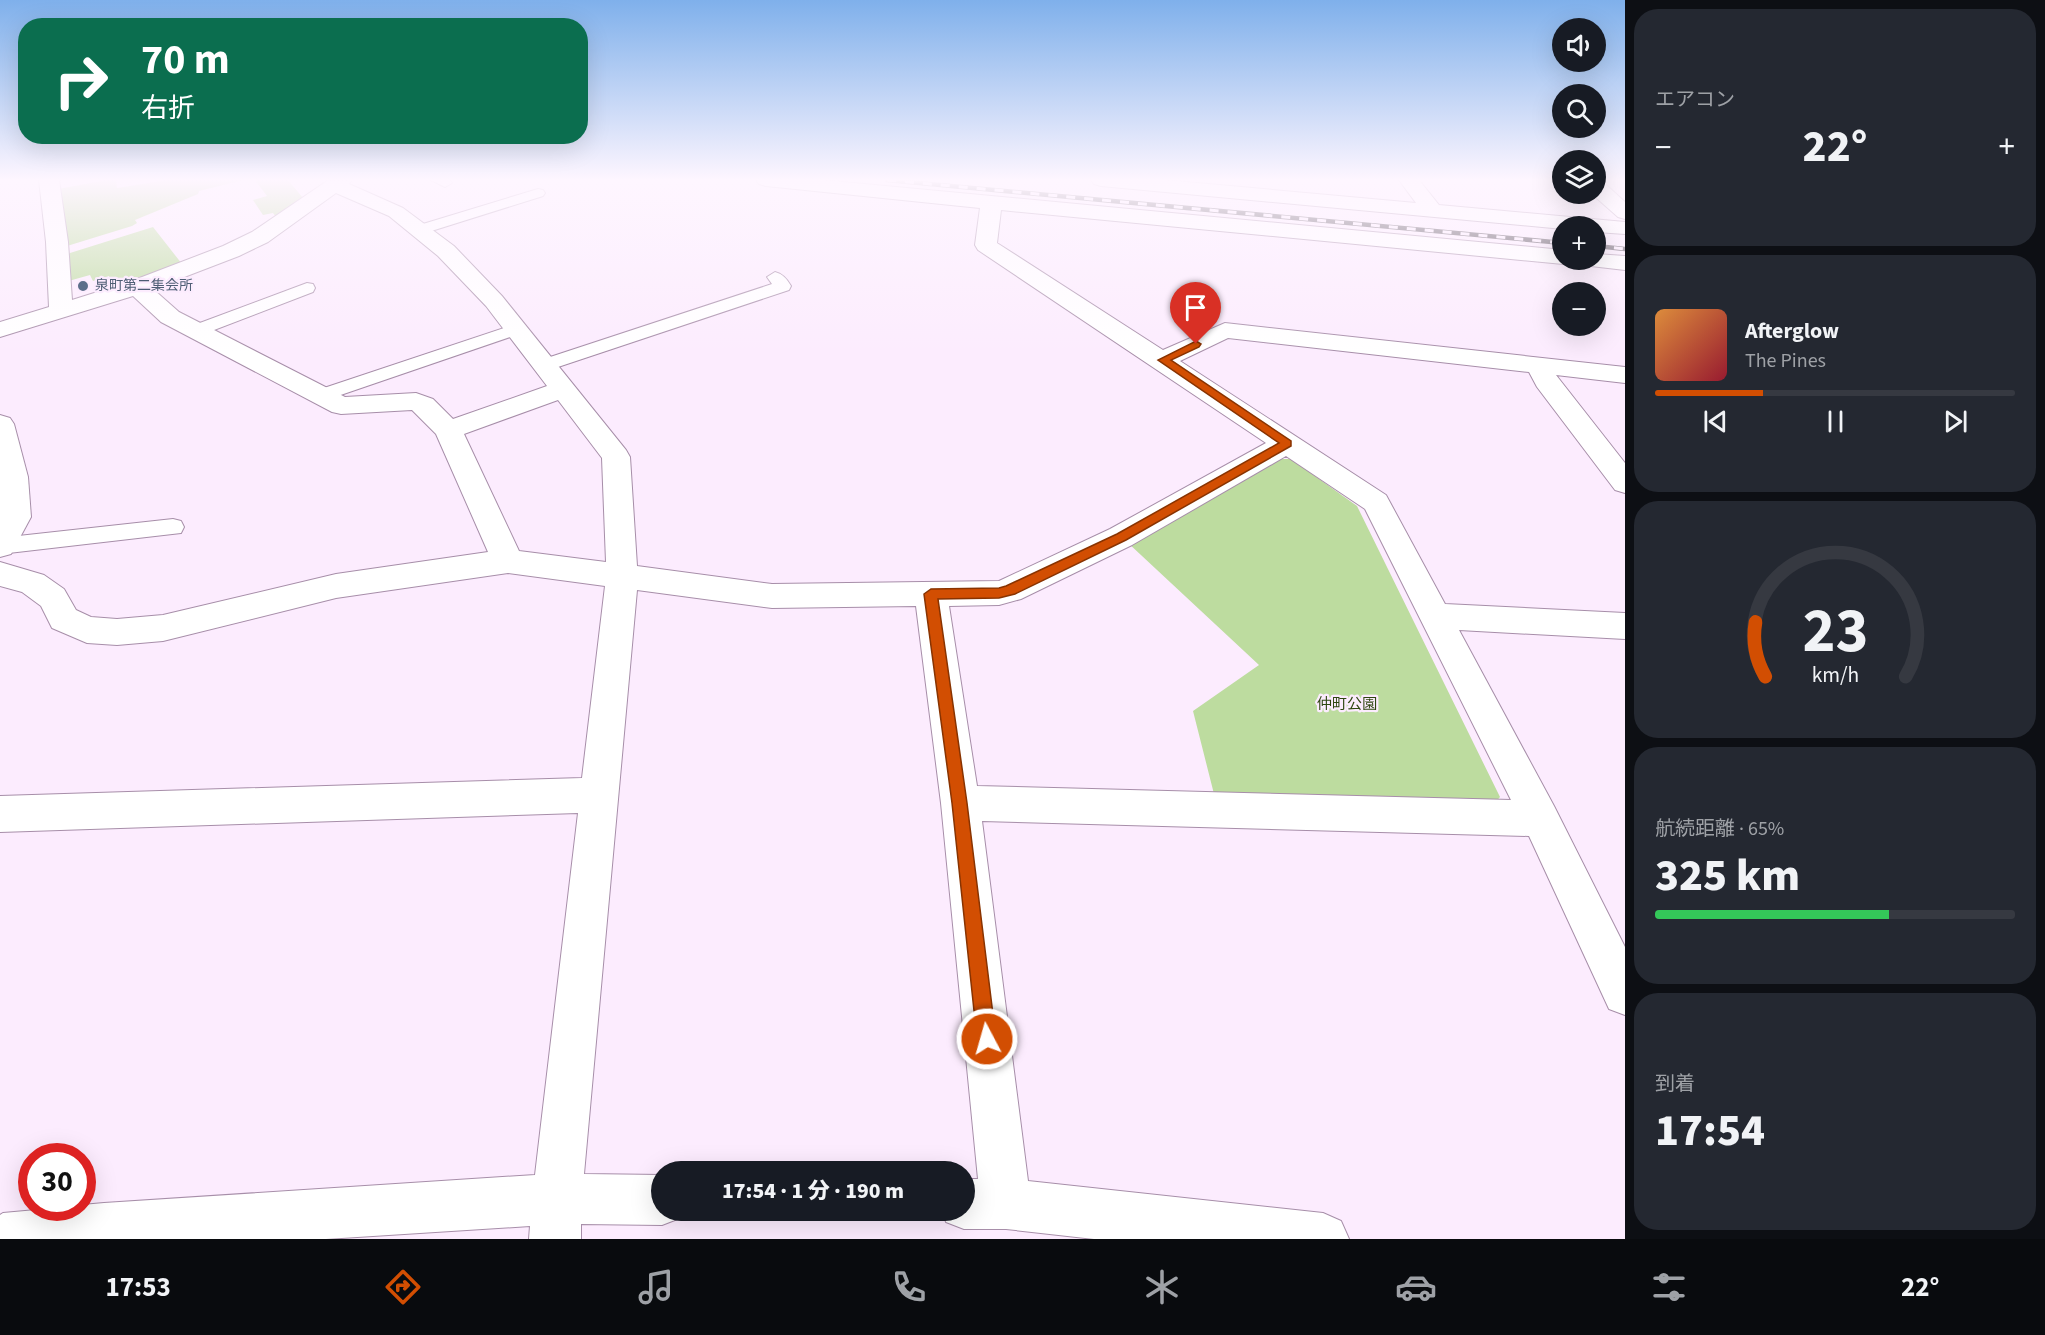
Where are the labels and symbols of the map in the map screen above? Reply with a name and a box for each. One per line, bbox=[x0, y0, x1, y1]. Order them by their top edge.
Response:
place label: 泉町第二集会所 bbox=[95, 276, 193, 296]
marker: 泉町第二集会所 bbox=[76, 279, 90, 293]
pin bbox=[1170, 282, 1221, 344]
park label: 仲町公園 bbox=[1317, 694, 1377, 715]
position arrow bbox=[955, 1007, 1019, 1071]
speed limit sign: 30 bbox=[18, 1143, 96, 1221]

